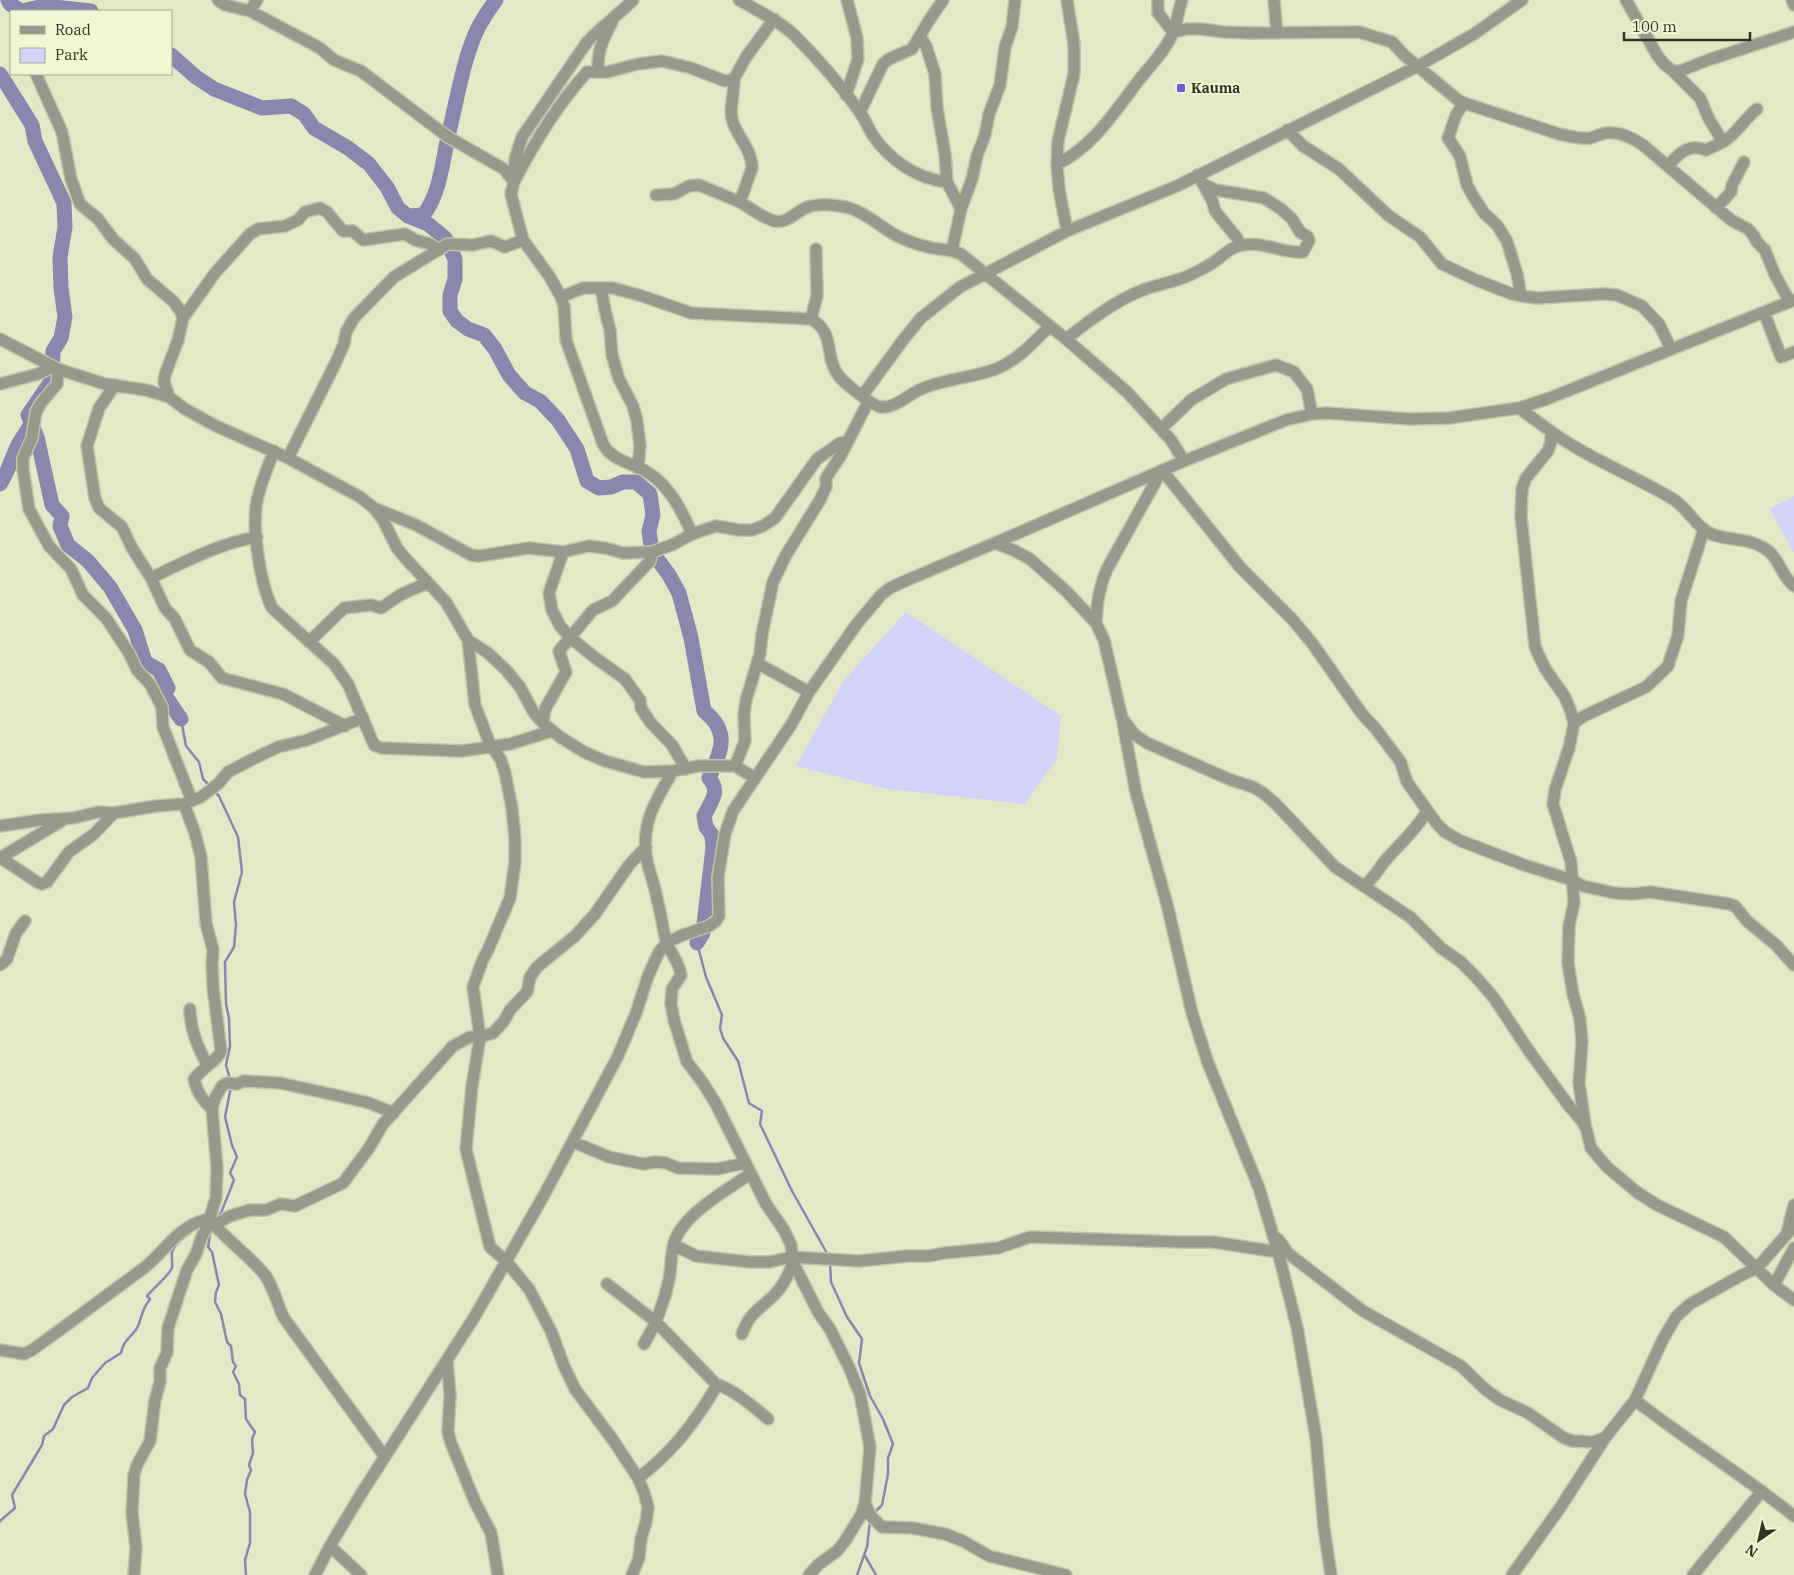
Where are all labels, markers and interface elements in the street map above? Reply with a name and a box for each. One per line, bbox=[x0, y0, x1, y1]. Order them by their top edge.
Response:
legend bbox=[10, 10, 172, 75]
scale bar bbox=[1624, 10, 1750, 42]
text: 100 m bbox=[1632, 17, 1677, 36]
text: Road bbox=[55, 20, 91, 39]
text: Park bbox=[55, 45, 88, 64]
place label: Kauma bbox=[1191, 79, 1240, 97]
marker: Kauma bbox=[1175, 82, 1187, 94]
north arrow bbox=[1734, 1515, 1784, 1565]
text: N bbox=[1742, 1540, 1761, 1561]

